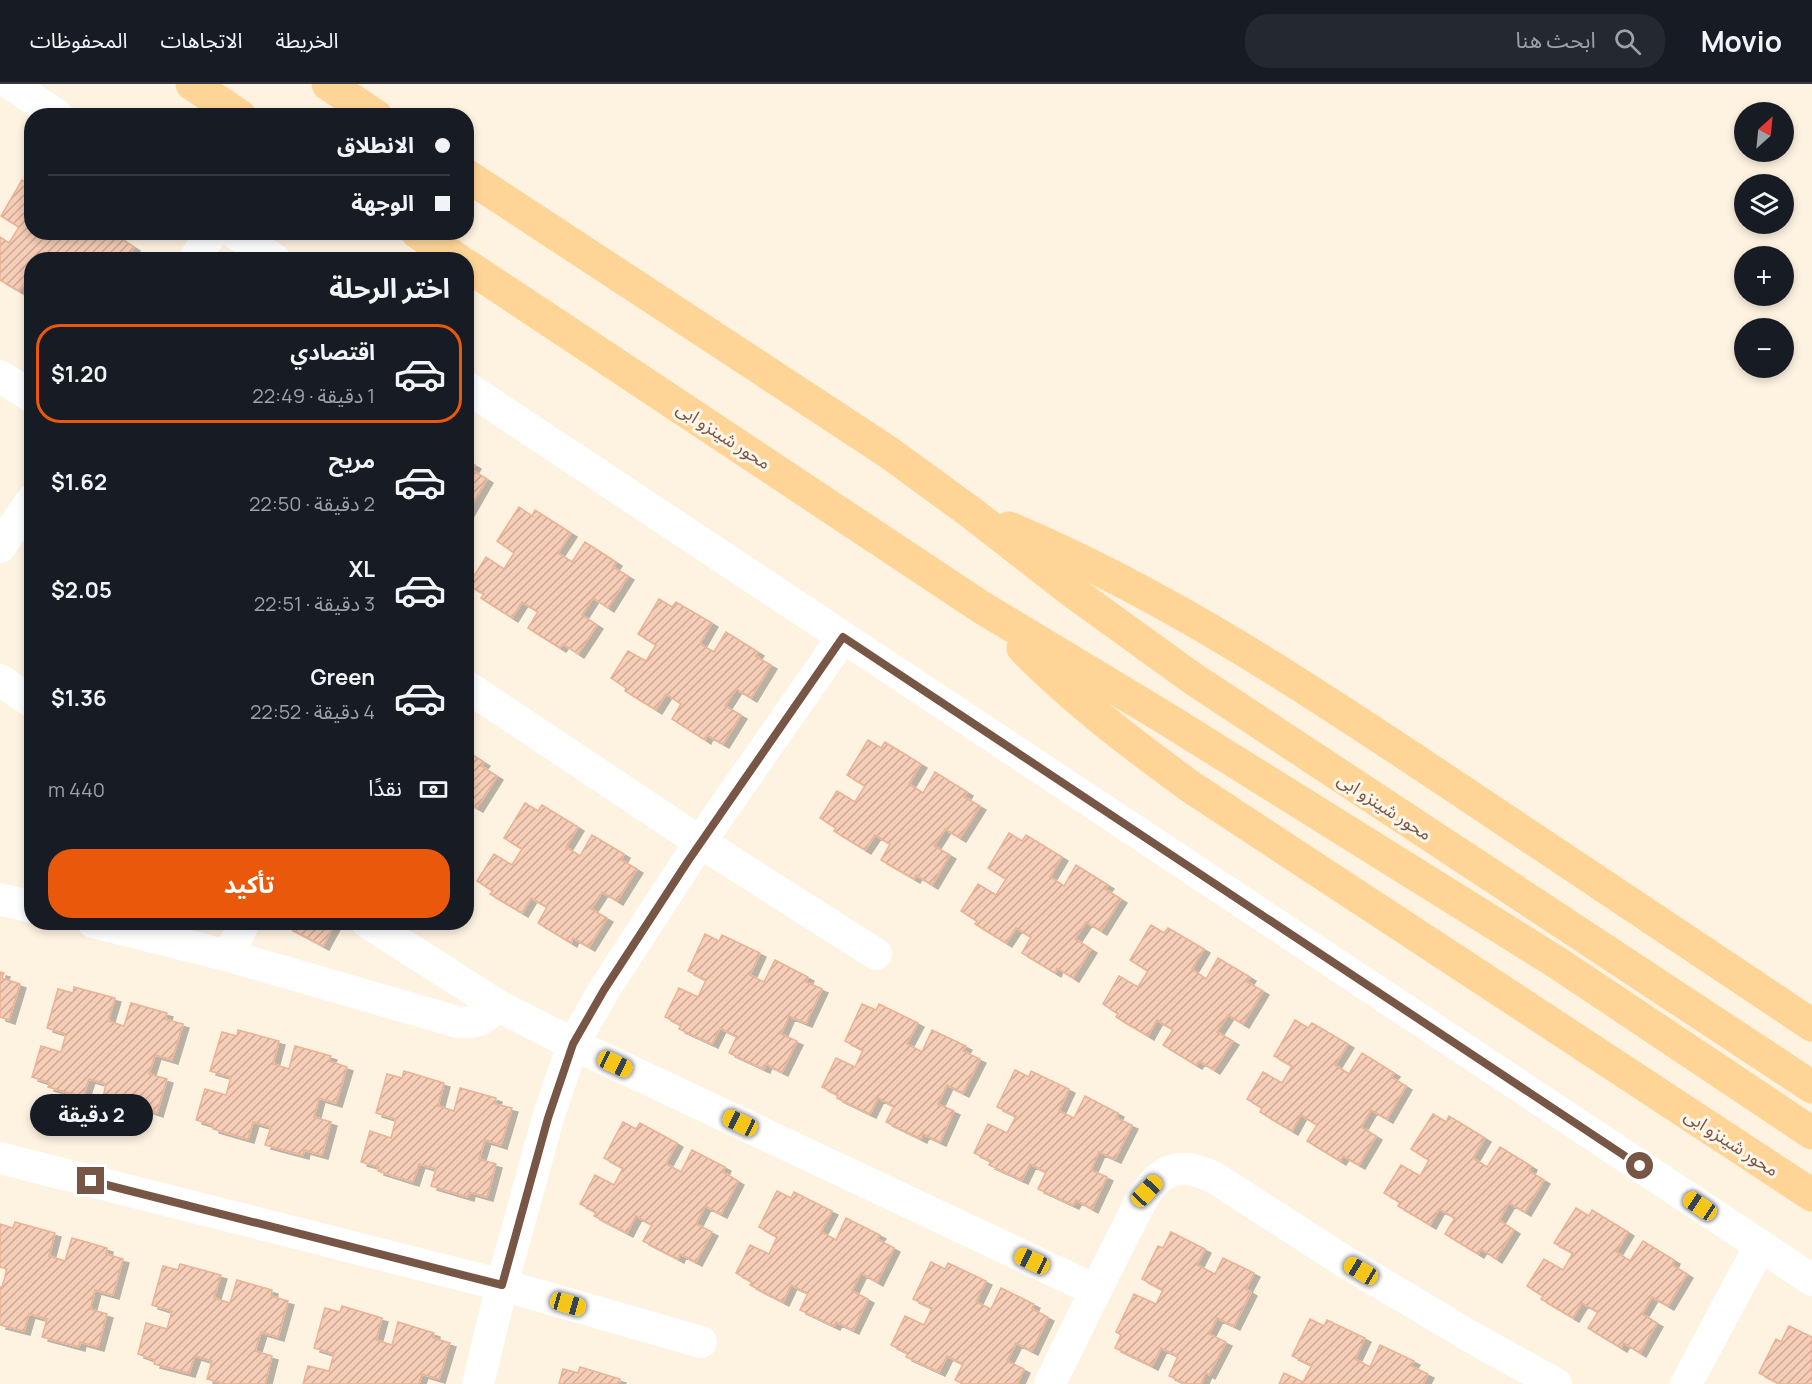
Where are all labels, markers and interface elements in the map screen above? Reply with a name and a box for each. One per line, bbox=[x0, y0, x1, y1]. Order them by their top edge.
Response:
search box bbox=[1245, 14, 1665, 68]
text: Movio bbox=[1701, 22, 1782, 60]
text: ابحث هنا bbox=[1515, 25, 1596, 55]
icon: search bbox=[1611, 25, 1644, 58]
text: المحفوظات bbox=[30, 26, 127, 54]
text: الاتجاهات bbox=[160, 26, 242, 54]
text: الخريطة bbox=[275, 26, 338, 54]
north arrow bbox=[1734, 102, 1794, 162]
map controls bbox=[1734, 102, 1794, 378]
text: الانطلاق bbox=[337, 130, 414, 160]
button: layers bbox=[1734, 174, 1794, 234]
text: الوجهة bbox=[351, 188, 414, 218]
button: + bbox=[1734, 246, 1794, 306]
text: اختر الرحلة bbox=[329, 269, 450, 306]
button: − bbox=[1734, 318, 1794, 378]
text: اقتصادي bbox=[290, 337, 375, 367]
icon: car bbox=[393, 347, 447, 401]
text: $1.20 bbox=[51, 359, 108, 389]
text: 1 دقيقة · 22:49 bbox=[252, 382, 375, 409]
street label: محور شينزو ابى bbox=[672, 396, 776, 474]
text: مريح bbox=[329, 445, 375, 475]
icon: car bbox=[393, 455, 447, 509]
text: $1.62 bbox=[51, 467, 107, 497]
text: 2 دقيقة · 22:50 bbox=[249, 490, 375, 517]
text: XL bbox=[349, 554, 375, 584]
icon: car bbox=[393, 563, 447, 617]
text: $2.05 bbox=[51, 575, 112, 605]
text: 3 دقيقة · 22:51 bbox=[254, 590, 375, 617]
text: Green bbox=[310, 662, 375, 692]
icon: car bbox=[393, 671, 447, 725]
text: $1.36 bbox=[51, 683, 107, 713]
text: 4 دقيقة · 22:52 bbox=[250, 698, 375, 725]
street label: محور شينزو ابى bbox=[1333, 767, 1437, 845]
text: نقدًا bbox=[368, 773, 402, 803]
icon: cash bbox=[417, 773, 450, 806]
text: 440 m bbox=[48, 776, 105, 803]
button: تأكيد bbox=[48, 849, 450, 918]
car bbox=[595, 1048, 635, 1080]
callout: 2 دقيقة bbox=[29, 1094, 152, 1136]
text: 2 دقيقة bbox=[58, 1101, 125, 1128]
street label: محور شينزو ابى bbox=[1680, 1103, 1784, 1181]
car bbox=[720, 1107, 760, 1139]
route start bbox=[1626, 1152, 1653, 1179]
route end bbox=[77, 1167, 104, 1194]
car bbox=[1128, 1172, 1166, 1210]
car bbox=[1680, 1188, 1720, 1224]
car bbox=[1012, 1245, 1052, 1277]
car bbox=[1341, 1254, 1381, 1288]
car bbox=[548, 1290, 588, 1318]

